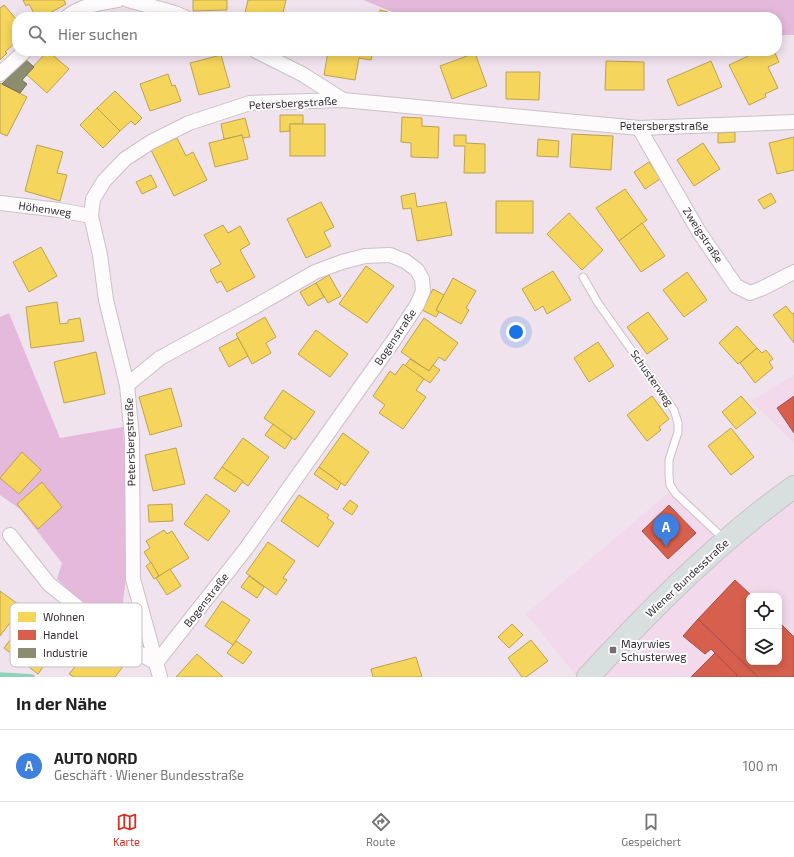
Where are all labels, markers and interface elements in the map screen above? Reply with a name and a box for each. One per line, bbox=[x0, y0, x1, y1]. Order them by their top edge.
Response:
search box bbox=[12, 12, 782, 56]
icon: search bbox=[26, 23, 48, 45]
text: Hier suchen bbox=[58, 25, 138, 43]
street label: Petersbergstraße bbox=[248, 94, 338, 111]
street label: Petersbergstraße bbox=[620, 119, 708, 132]
street label: Höhenweg bbox=[18, 198, 72, 219]
street label: Zweigstraße bbox=[681, 205, 726, 265]
street label: Bogenstraße bbox=[371, 306, 418, 367]
your location bbox=[506, 322, 526, 342]
street label: Schusterweg bbox=[628, 347, 676, 408]
street label: Petersbergstraße bbox=[121, 397, 138, 487]
pin: A bbox=[653, 514, 679, 547]
street label: Wiener Bundesstraße bbox=[642, 536, 731, 620]
street label: Bogenstraße bbox=[180, 570, 231, 629]
map controls bbox=[746, 593, 782, 665]
button: locate bbox=[746, 593, 782, 629]
legend bbox=[10, 603, 142, 667]
text: Wohnen bbox=[43, 610, 85, 623]
text: Handel bbox=[43, 628, 79, 641]
button: layers bbox=[746, 629, 782, 665]
place label: Mayrwies Schusterweg bbox=[621, 637, 686, 663]
marker: Mayrwies Schusterweg bbox=[608, 645, 618, 655]
text: Industrie bbox=[43, 646, 88, 659]
text: In der Nähe bbox=[16, 693, 107, 713]
text: AUTO NORD bbox=[54, 749, 138, 767]
text: A bbox=[25, 758, 33, 774]
text: 100 m bbox=[743, 758, 778, 774]
text: Geschäft · Wiener Bundesstraße bbox=[54, 767, 244, 783]
tab: Karte bbox=[113, 811, 140, 848]
tab: Route bbox=[366, 811, 395, 848]
tab: Gespeichert bbox=[621, 811, 681, 848]

